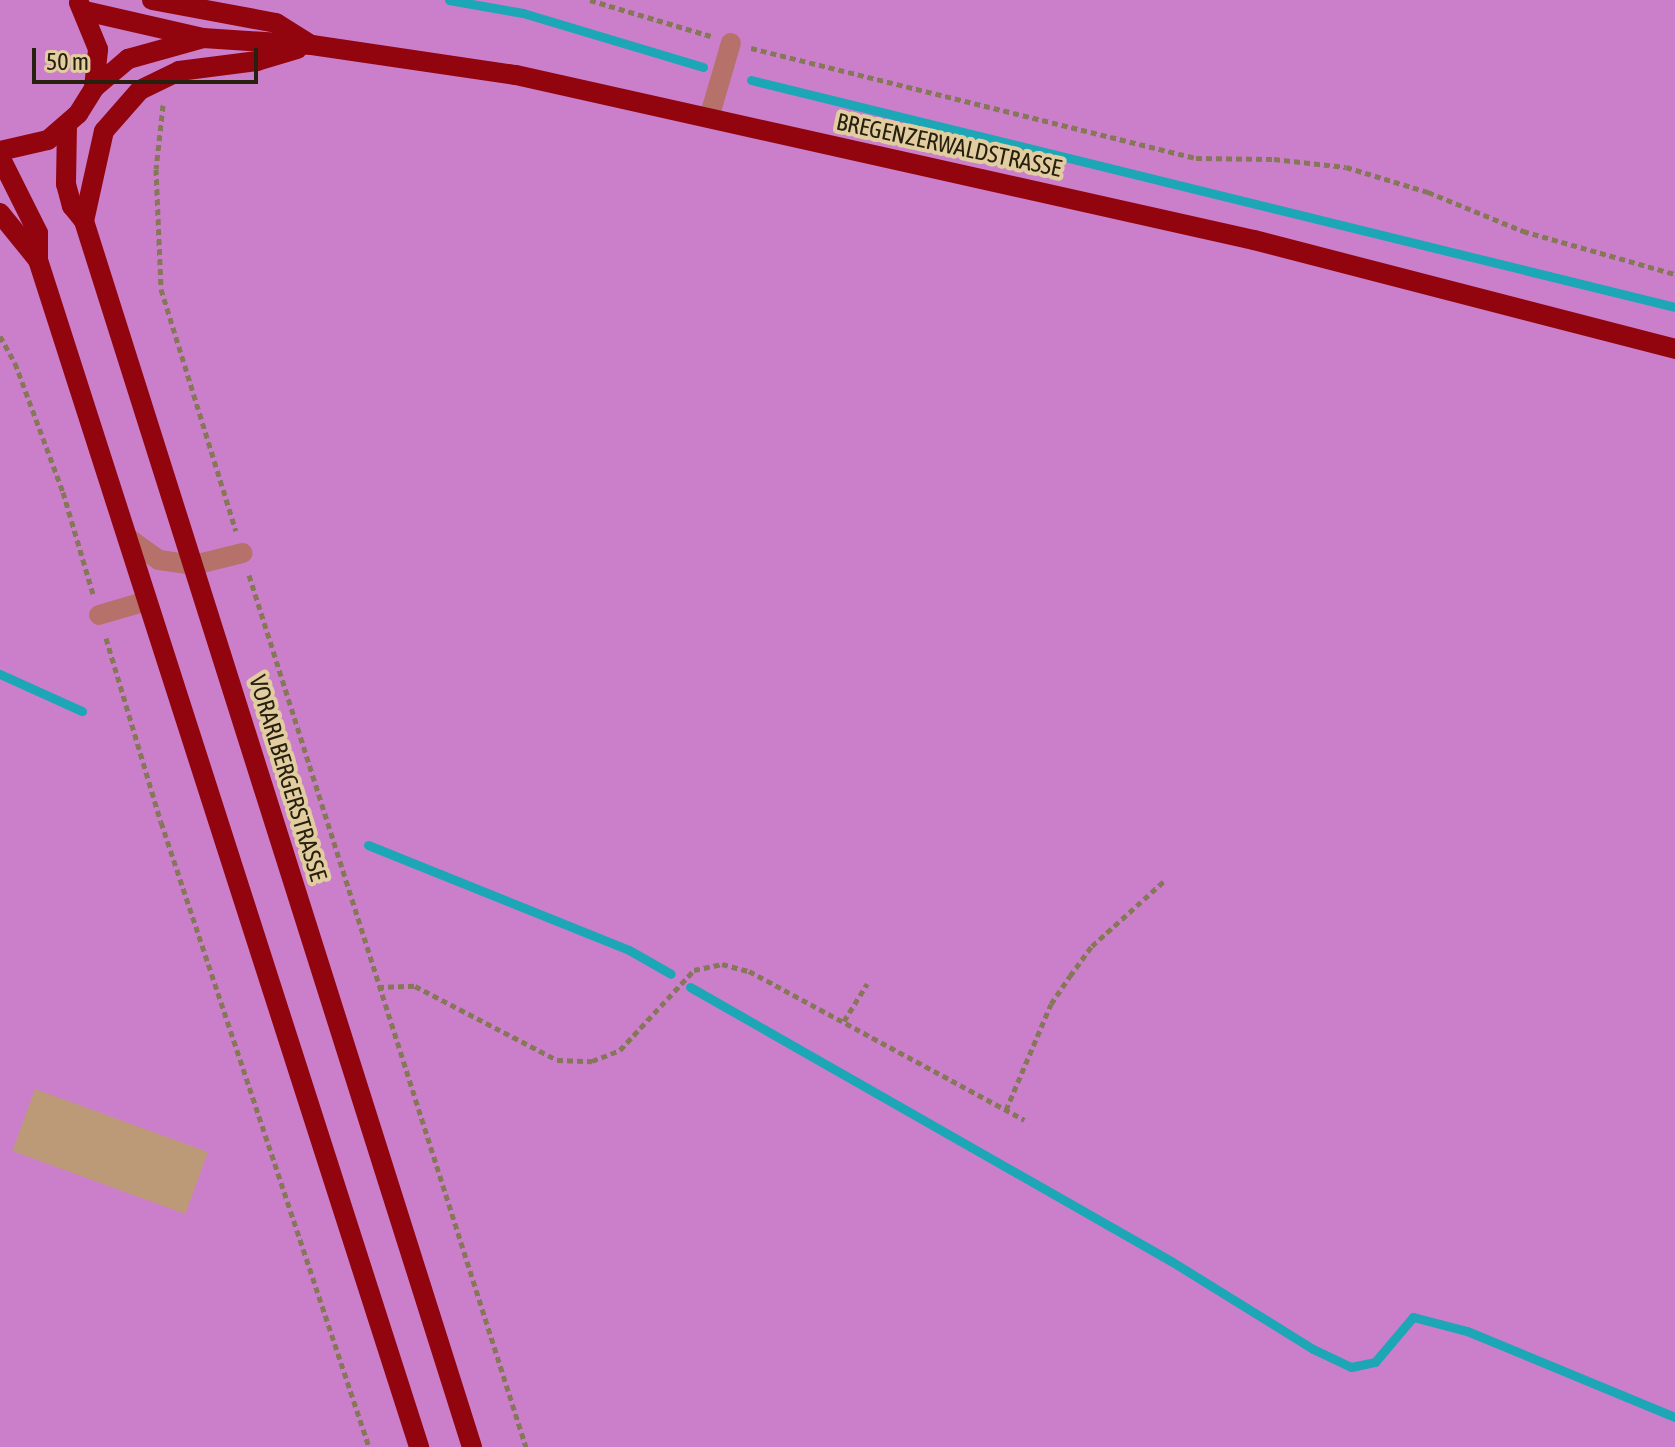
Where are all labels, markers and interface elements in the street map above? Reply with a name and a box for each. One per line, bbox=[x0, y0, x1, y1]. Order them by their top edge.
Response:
scale bar bbox=[36, 32, 262, 82]
text: 50 m bbox=[46, 48, 89, 75]
street label: BREGENZERWALDSTRASSE bbox=[834, 107, 1064, 183]
street label: VORARLBERGERSTRASSE bbox=[243, 672, 333, 884]

